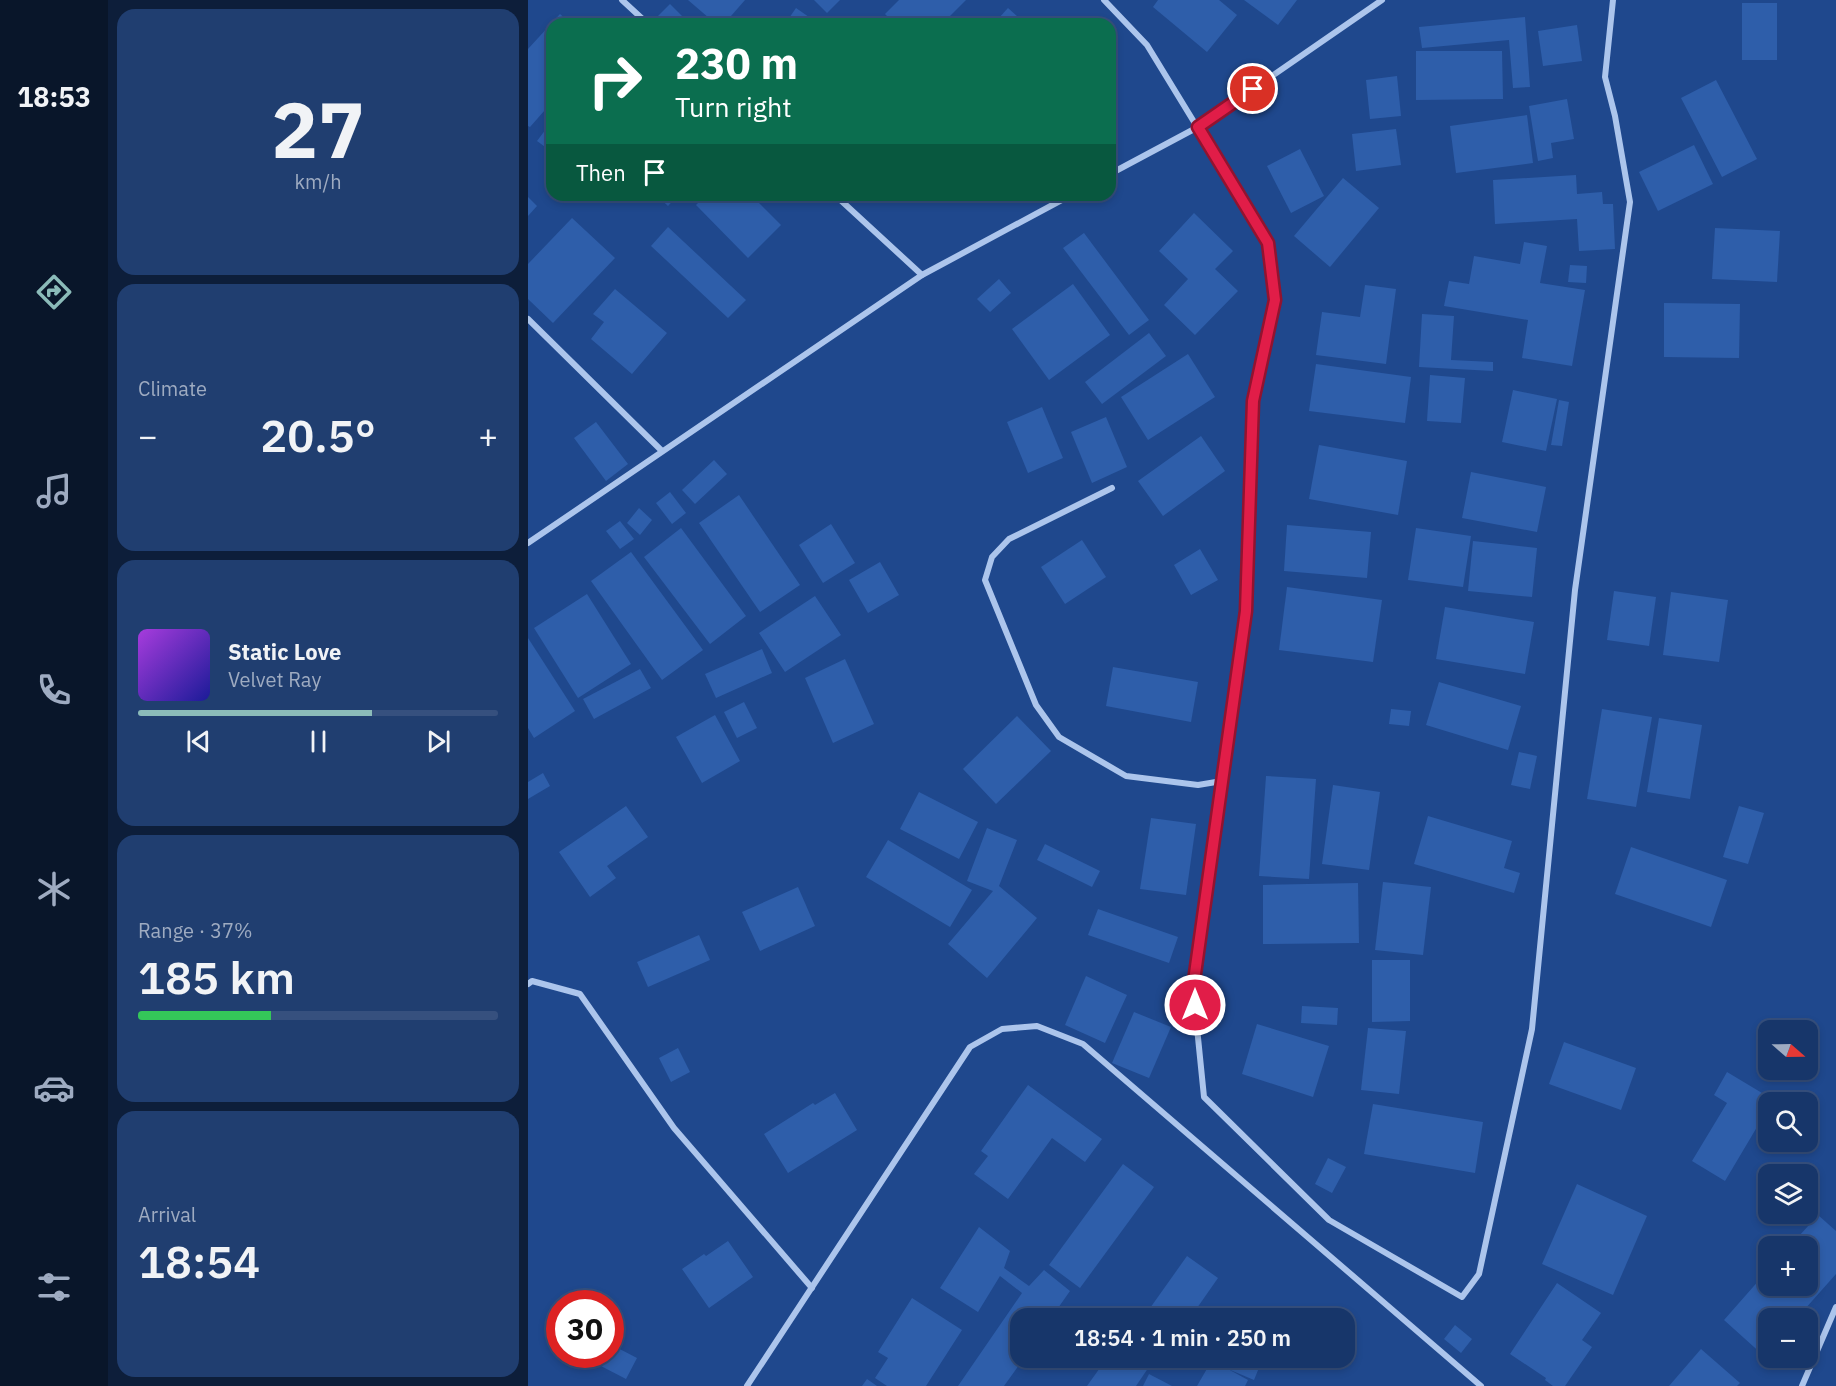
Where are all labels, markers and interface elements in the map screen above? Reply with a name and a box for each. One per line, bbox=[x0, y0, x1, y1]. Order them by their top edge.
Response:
text: 230 m bbox=[675, 36, 798, 91]
icon: right bbox=[576, 42, 654, 120]
pin bbox=[1227, 63, 1278, 114]
icon: arrive bbox=[1236, 72, 1269, 105]
text: 27 bbox=[271, 78, 365, 179]
text: 18:53 bbox=[17, 79, 91, 114]
text: Turn right bbox=[675, 89, 792, 124]
icon: arrive bbox=[638, 156, 671, 189]
text: Then bbox=[576, 158, 626, 187]
text: km/h bbox=[294, 168, 342, 195]
icon: directions bbox=[33, 271, 75, 313]
text: Climate bbox=[138, 375, 207, 402]
text: 20.5° bbox=[260, 406, 376, 464]
text: − bbox=[138, 414, 158, 457]
text: + bbox=[478, 414, 498, 457]
icon: music bbox=[33, 470, 75, 512]
text: Static Love bbox=[228, 637, 341, 666]
text: Velvet Ray bbox=[228, 666, 321, 693]
icon: phone bbox=[33, 669, 75, 711]
icon: previous bbox=[182, 725, 215, 758]
icon: pause bbox=[302, 725, 335, 758]
icon: next bbox=[422, 725, 455, 758]
icon: climate bbox=[33, 868, 75, 910]
text: Range · 37% bbox=[138, 917, 253, 944]
text: 185 km bbox=[138, 948, 295, 1006]
position arrow bbox=[1163, 973, 1227, 1037]
north arrow bbox=[1758, 1020, 1818, 1080]
map controls bbox=[1758, 1020, 1818, 1368]
icon: car bbox=[33, 1067, 75, 1109]
button: search bbox=[1758, 1092, 1818, 1152]
button: layers bbox=[1758, 1164, 1818, 1224]
text: Arrival bbox=[138, 1201, 196, 1228]
text: 18:54 bbox=[138, 1232, 260, 1290]
button: + bbox=[1758, 1236, 1818, 1296]
icon: filters bbox=[33, 1266, 75, 1308]
speed limit sign: 30 bbox=[546, 1290, 624, 1368]
button: − bbox=[1758, 1308, 1818, 1368]
text: 18:54 · 1 min · 250 m bbox=[1074, 1323, 1291, 1352]

